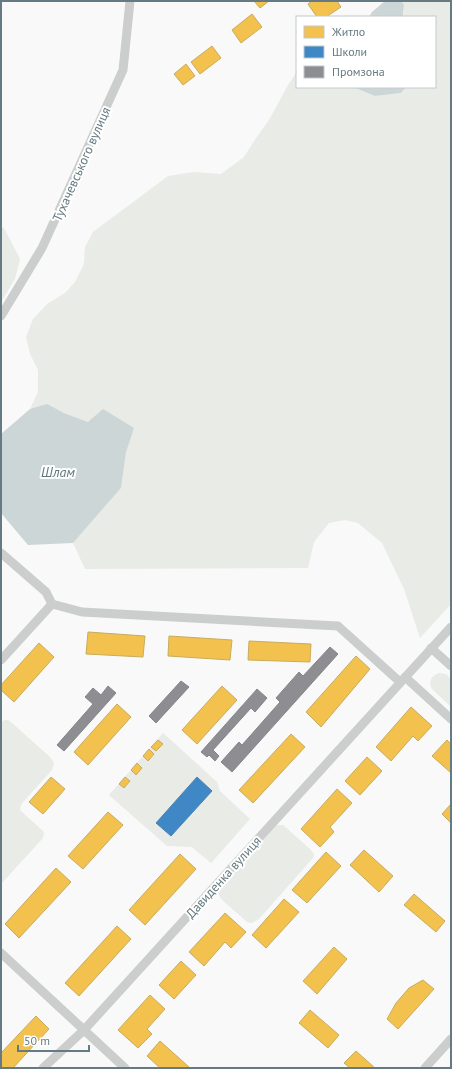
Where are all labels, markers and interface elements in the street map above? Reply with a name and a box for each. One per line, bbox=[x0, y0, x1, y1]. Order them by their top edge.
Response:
legend bbox=[296, 16, 436, 88]
text: Житло bbox=[331, 24, 365, 39]
text: Школи bbox=[332, 44, 367, 59]
text: Промзона bbox=[332, 64, 385, 79]
street label: Тухачевського вулиця bbox=[49, 104, 114, 224]
water label: Шлам bbox=[41, 463, 75, 481]
street label: Давиденка вулиця bbox=[182, 833, 265, 922]
scale bar bbox=[18, 1027, 89, 1053]
text: 50 m bbox=[24, 1033, 50, 1048]

